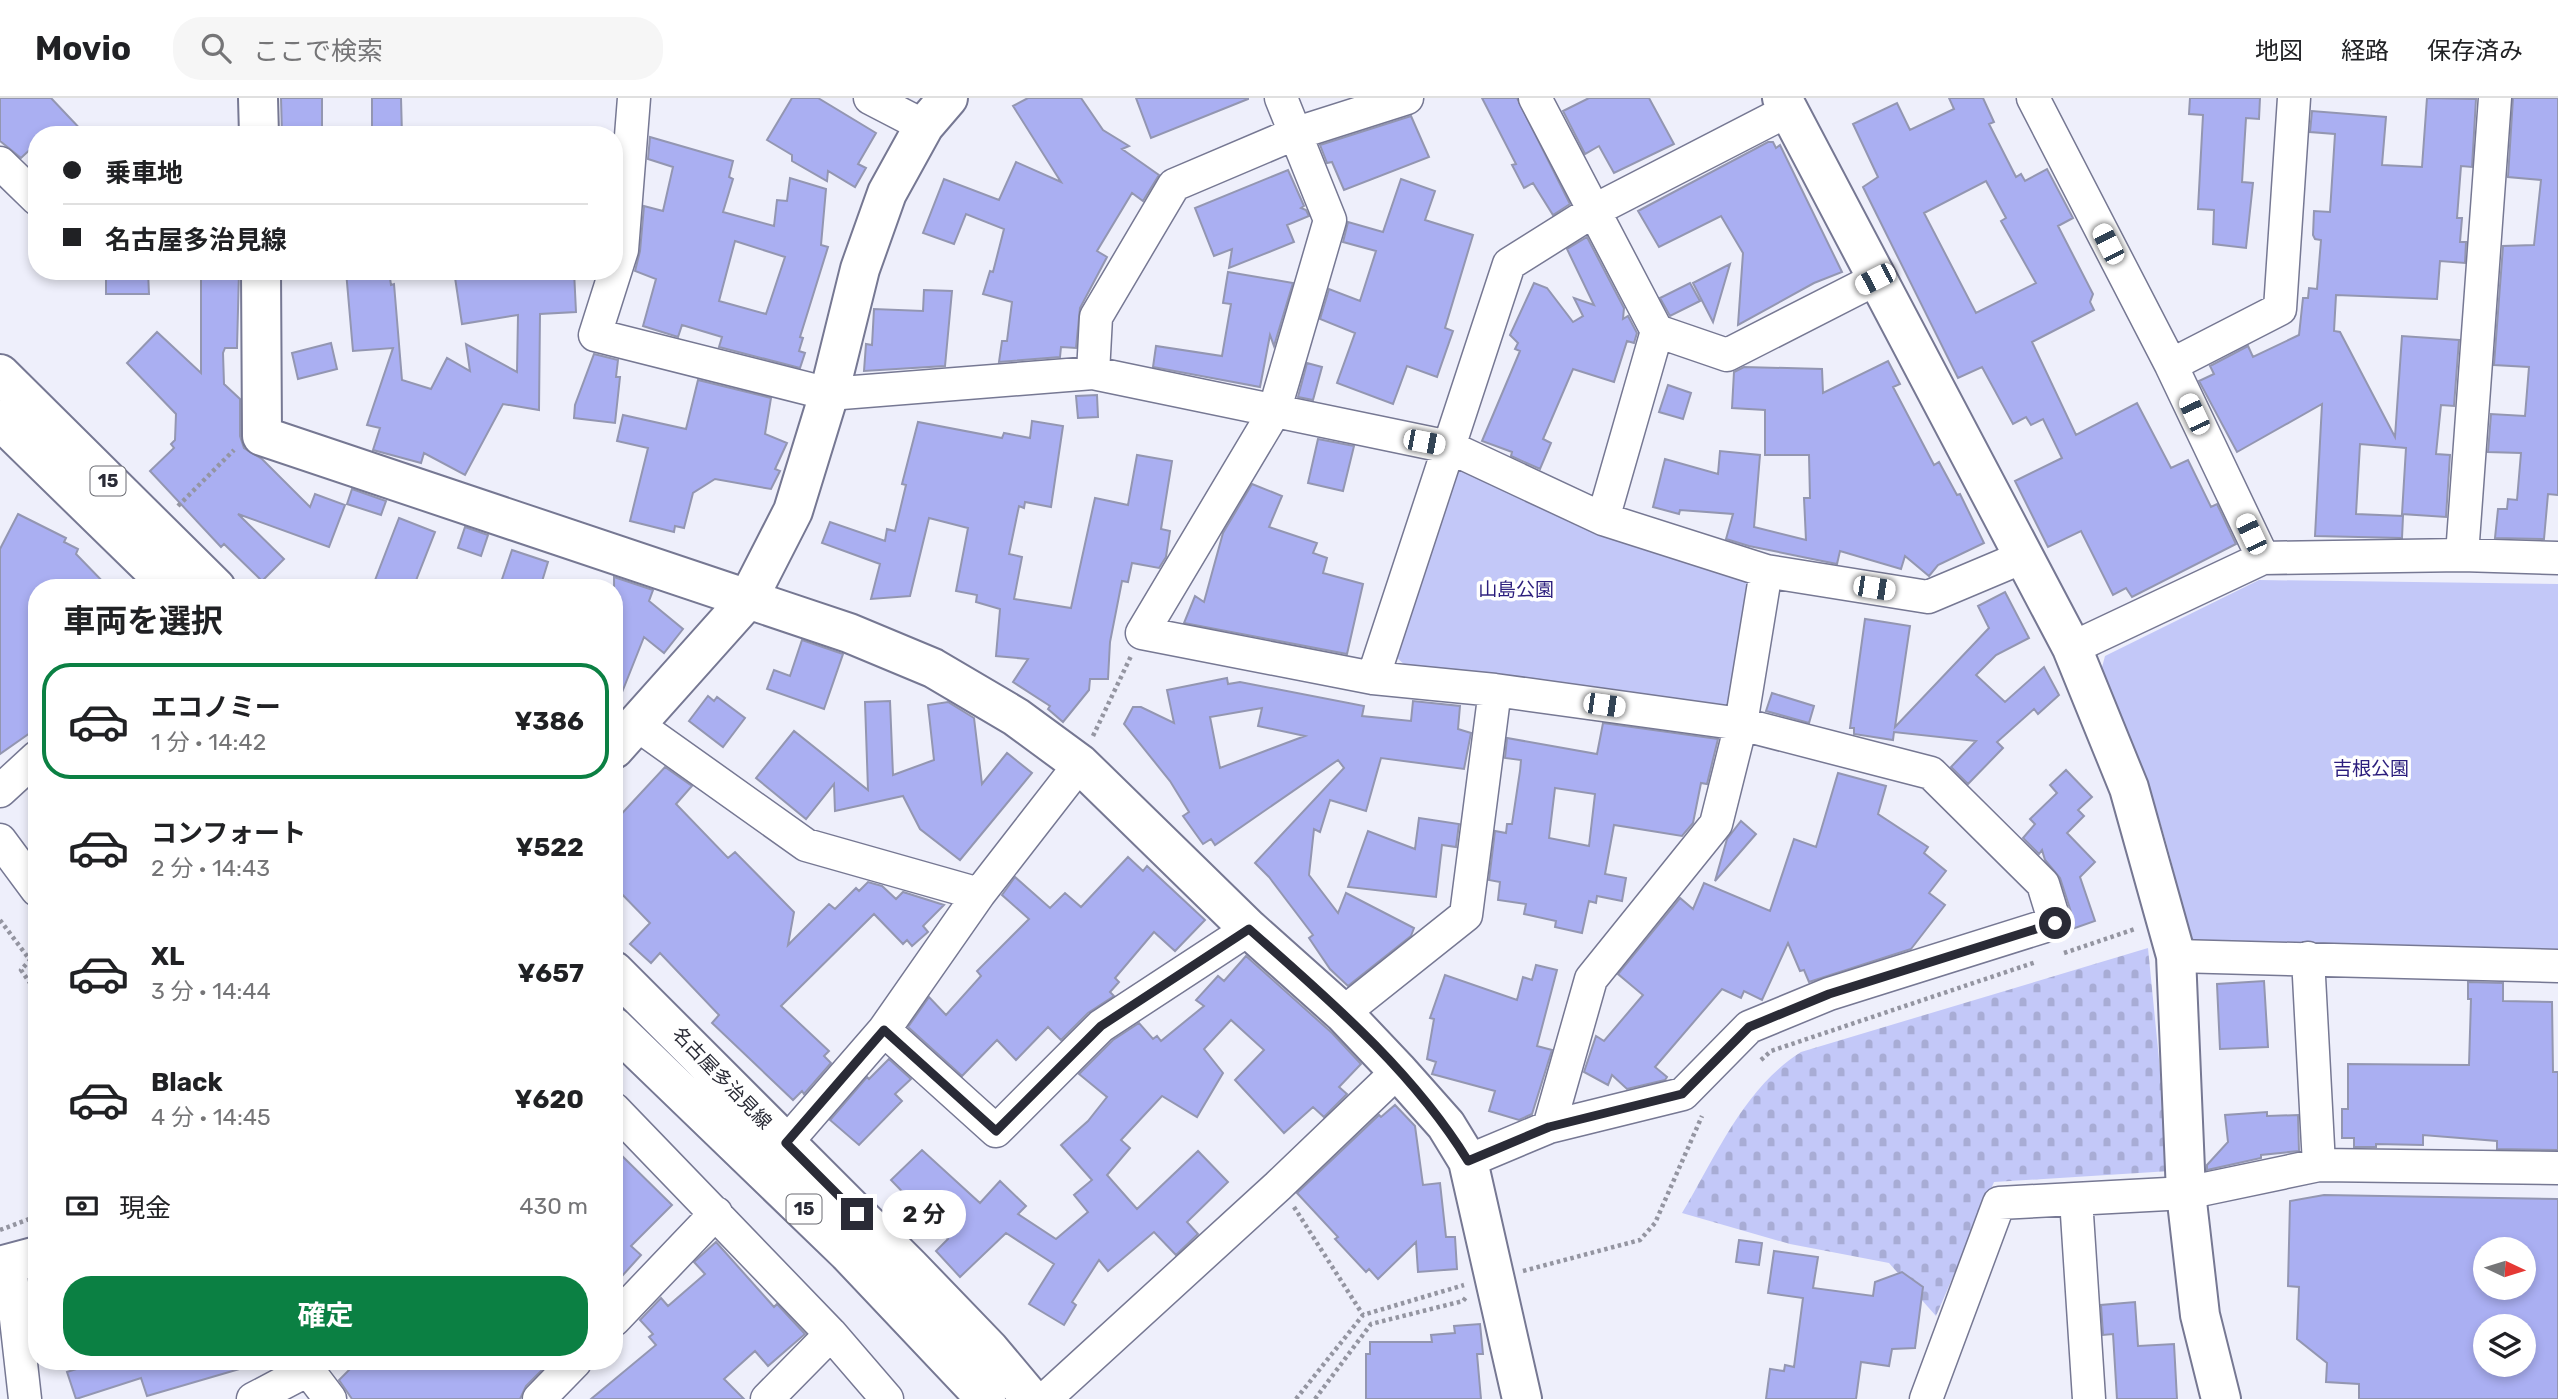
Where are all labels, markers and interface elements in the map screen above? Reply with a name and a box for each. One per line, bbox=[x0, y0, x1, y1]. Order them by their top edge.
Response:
search box bbox=[173, 17, 663, 80]
text: Movio bbox=[35, 29, 131, 68]
icon: search bbox=[197, 29, 235, 67]
text: ここで検索 bbox=[253, 36, 383, 67]
text: 地図 bbox=[2255, 37, 2303, 65]
text: 経路 bbox=[2341, 37, 2389, 65]
text: 保存済み bbox=[2427, 37, 2523, 65]
text: 乗車地 bbox=[105, 158, 183, 189]
car bbox=[2090, 221, 2127, 267]
text: 名古屋多治見線 bbox=[105, 225, 287, 256]
car bbox=[1852, 260, 1899, 298]
car bbox=[2176, 391, 2213, 437]
car bbox=[1402, 428, 1447, 456]
road number: 15 bbox=[90, 466, 126, 496]
car bbox=[2233, 511, 2270, 557]
car bbox=[1852, 574, 1897, 602]
park label: 山島公園 bbox=[1478, 578, 1554, 601]
text: 車両を選択 bbox=[63, 602, 223, 640]
icon: car bbox=[67, 690, 130, 753]
text: エコノミー bbox=[151, 692, 281, 723]
car bbox=[1582, 692, 1627, 718]
text: ¥386 bbox=[514, 706, 584, 737]
text: 1 分 · 14:42 bbox=[151, 728, 266, 756]
park label: 吉根公園 bbox=[2333, 757, 2409, 780]
icon: car bbox=[67, 816, 130, 879]
text: コンフォート bbox=[151, 818, 306, 849]
text: ¥522 bbox=[515, 832, 584, 863]
text: 2 分 · 14:43 bbox=[151, 854, 270, 882]
route start bbox=[2039, 907, 2071, 939]
text: XL bbox=[151, 941, 184, 972]
icon: car bbox=[67, 942, 130, 1005]
text: ¥657 bbox=[517, 958, 584, 989]
text: 3 分 · 14:44 bbox=[151, 977, 271, 1005]
street label: 名古屋多治見線 bbox=[668, 1022, 776, 1134]
text: Black bbox=[151, 1067, 223, 1098]
icon: car bbox=[67, 1068, 130, 1131]
text: ¥620 bbox=[515, 1084, 584, 1115]
text: 4 分 · 14:45 bbox=[151, 1103, 271, 1131]
icon: cash bbox=[63, 1187, 101, 1225]
callout: 2 分 bbox=[882, 1190, 966, 1238]
text: 430 m bbox=[519, 1192, 588, 1220]
text: 現金 bbox=[119, 1193, 171, 1224]
road number: 15 bbox=[786, 1194, 822, 1224]
route end bbox=[841, 1198, 873, 1230]
text: 2 分 bbox=[903, 1200, 945, 1228]
north arrow bbox=[2473, 1237, 2536, 1300]
map controls bbox=[2473, 1237, 2536, 1377]
button: 確定 bbox=[63, 1276, 588, 1356]
button: layers bbox=[2473, 1314, 2536, 1377]

